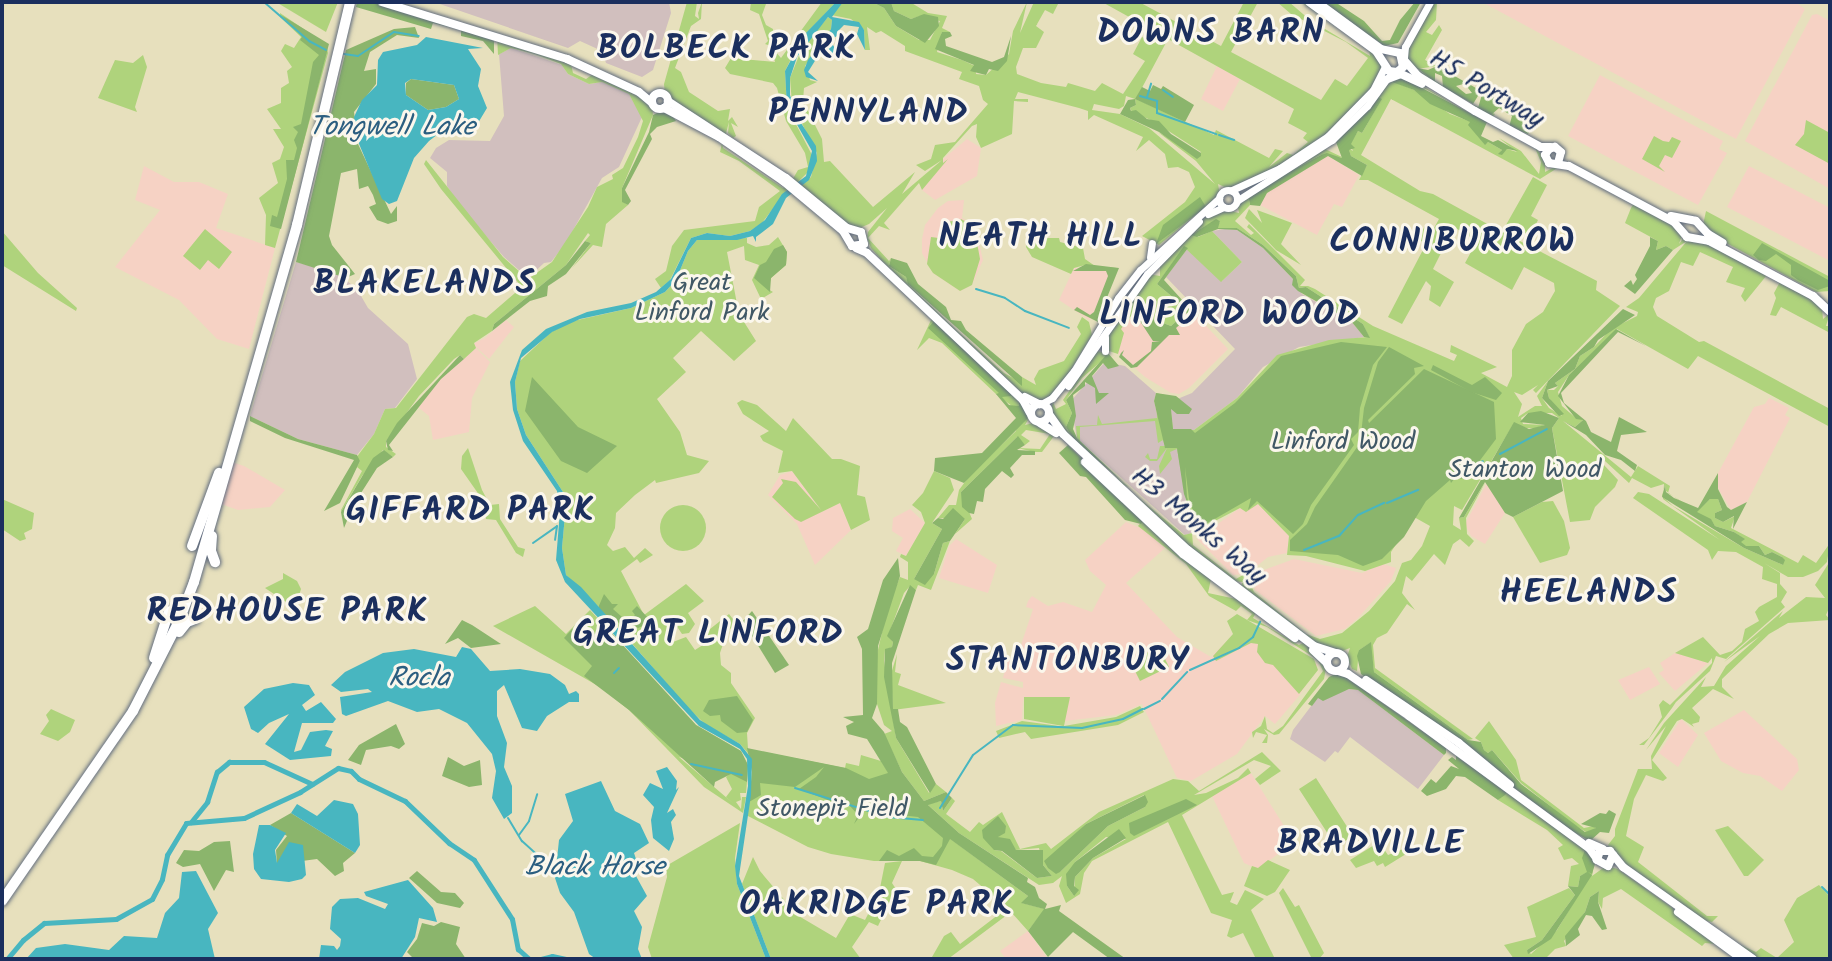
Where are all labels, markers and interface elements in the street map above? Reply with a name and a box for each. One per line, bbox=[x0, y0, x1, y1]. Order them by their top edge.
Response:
district label: DOWNS BARN bbox=[1097, 14, 1325, 54]
district label: BOLBECK PARK bbox=[597, 30, 857, 70]
street label: H5 Portway bbox=[1423, 44, 1549, 136]
district label: PENNYLAND bbox=[768, 94, 970, 134]
water label: Tongwell Lake bbox=[309, 111, 475, 145]
district label: NEATH HILL bbox=[938, 218, 1144, 258]
district label: CONNIBURROW bbox=[1329, 223, 1577, 263]
district label: BLAKELANDS bbox=[313, 265, 537, 305]
park label: Great Linford Park bbox=[635, 268, 769, 330]
district label: LINFORD WOOD bbox=[1099, 296, 1361, 336]
park label: Linford Wood bbox=[1271, 427, 1415, 459]
park label: Stanton Wood bbox=[1449, 455, 1601, 487]
street label: H3 Monks Way bbox=[1124, 461, 1272, 593]
district label: GIFFARD PARK bbox=[346, 492, 596, 532]
district label: HEELANDS bbox=[1500, 574, 1678, 614]
district label: REDHOUSE PARK bbox=[147, 593, 429, 633]
district label: GREAT LINFORD bbox=[573, 615, 845, 655]
district label: STANTONBURY bbox=[946, 642, 1190, 682]
water label: Rocla bbox=[388, 662, 450, 696]
park label: Stonepit Field bbox=[756, 794, 908, 826]
district label: BRADVILLE bbox=[1277, 825, 1465, 865]
water label: Black Horse bbox=[525, 851, 665, 885]
district label: OAKRIDGE PARK bbox=[739, 886, 1015, 926]

